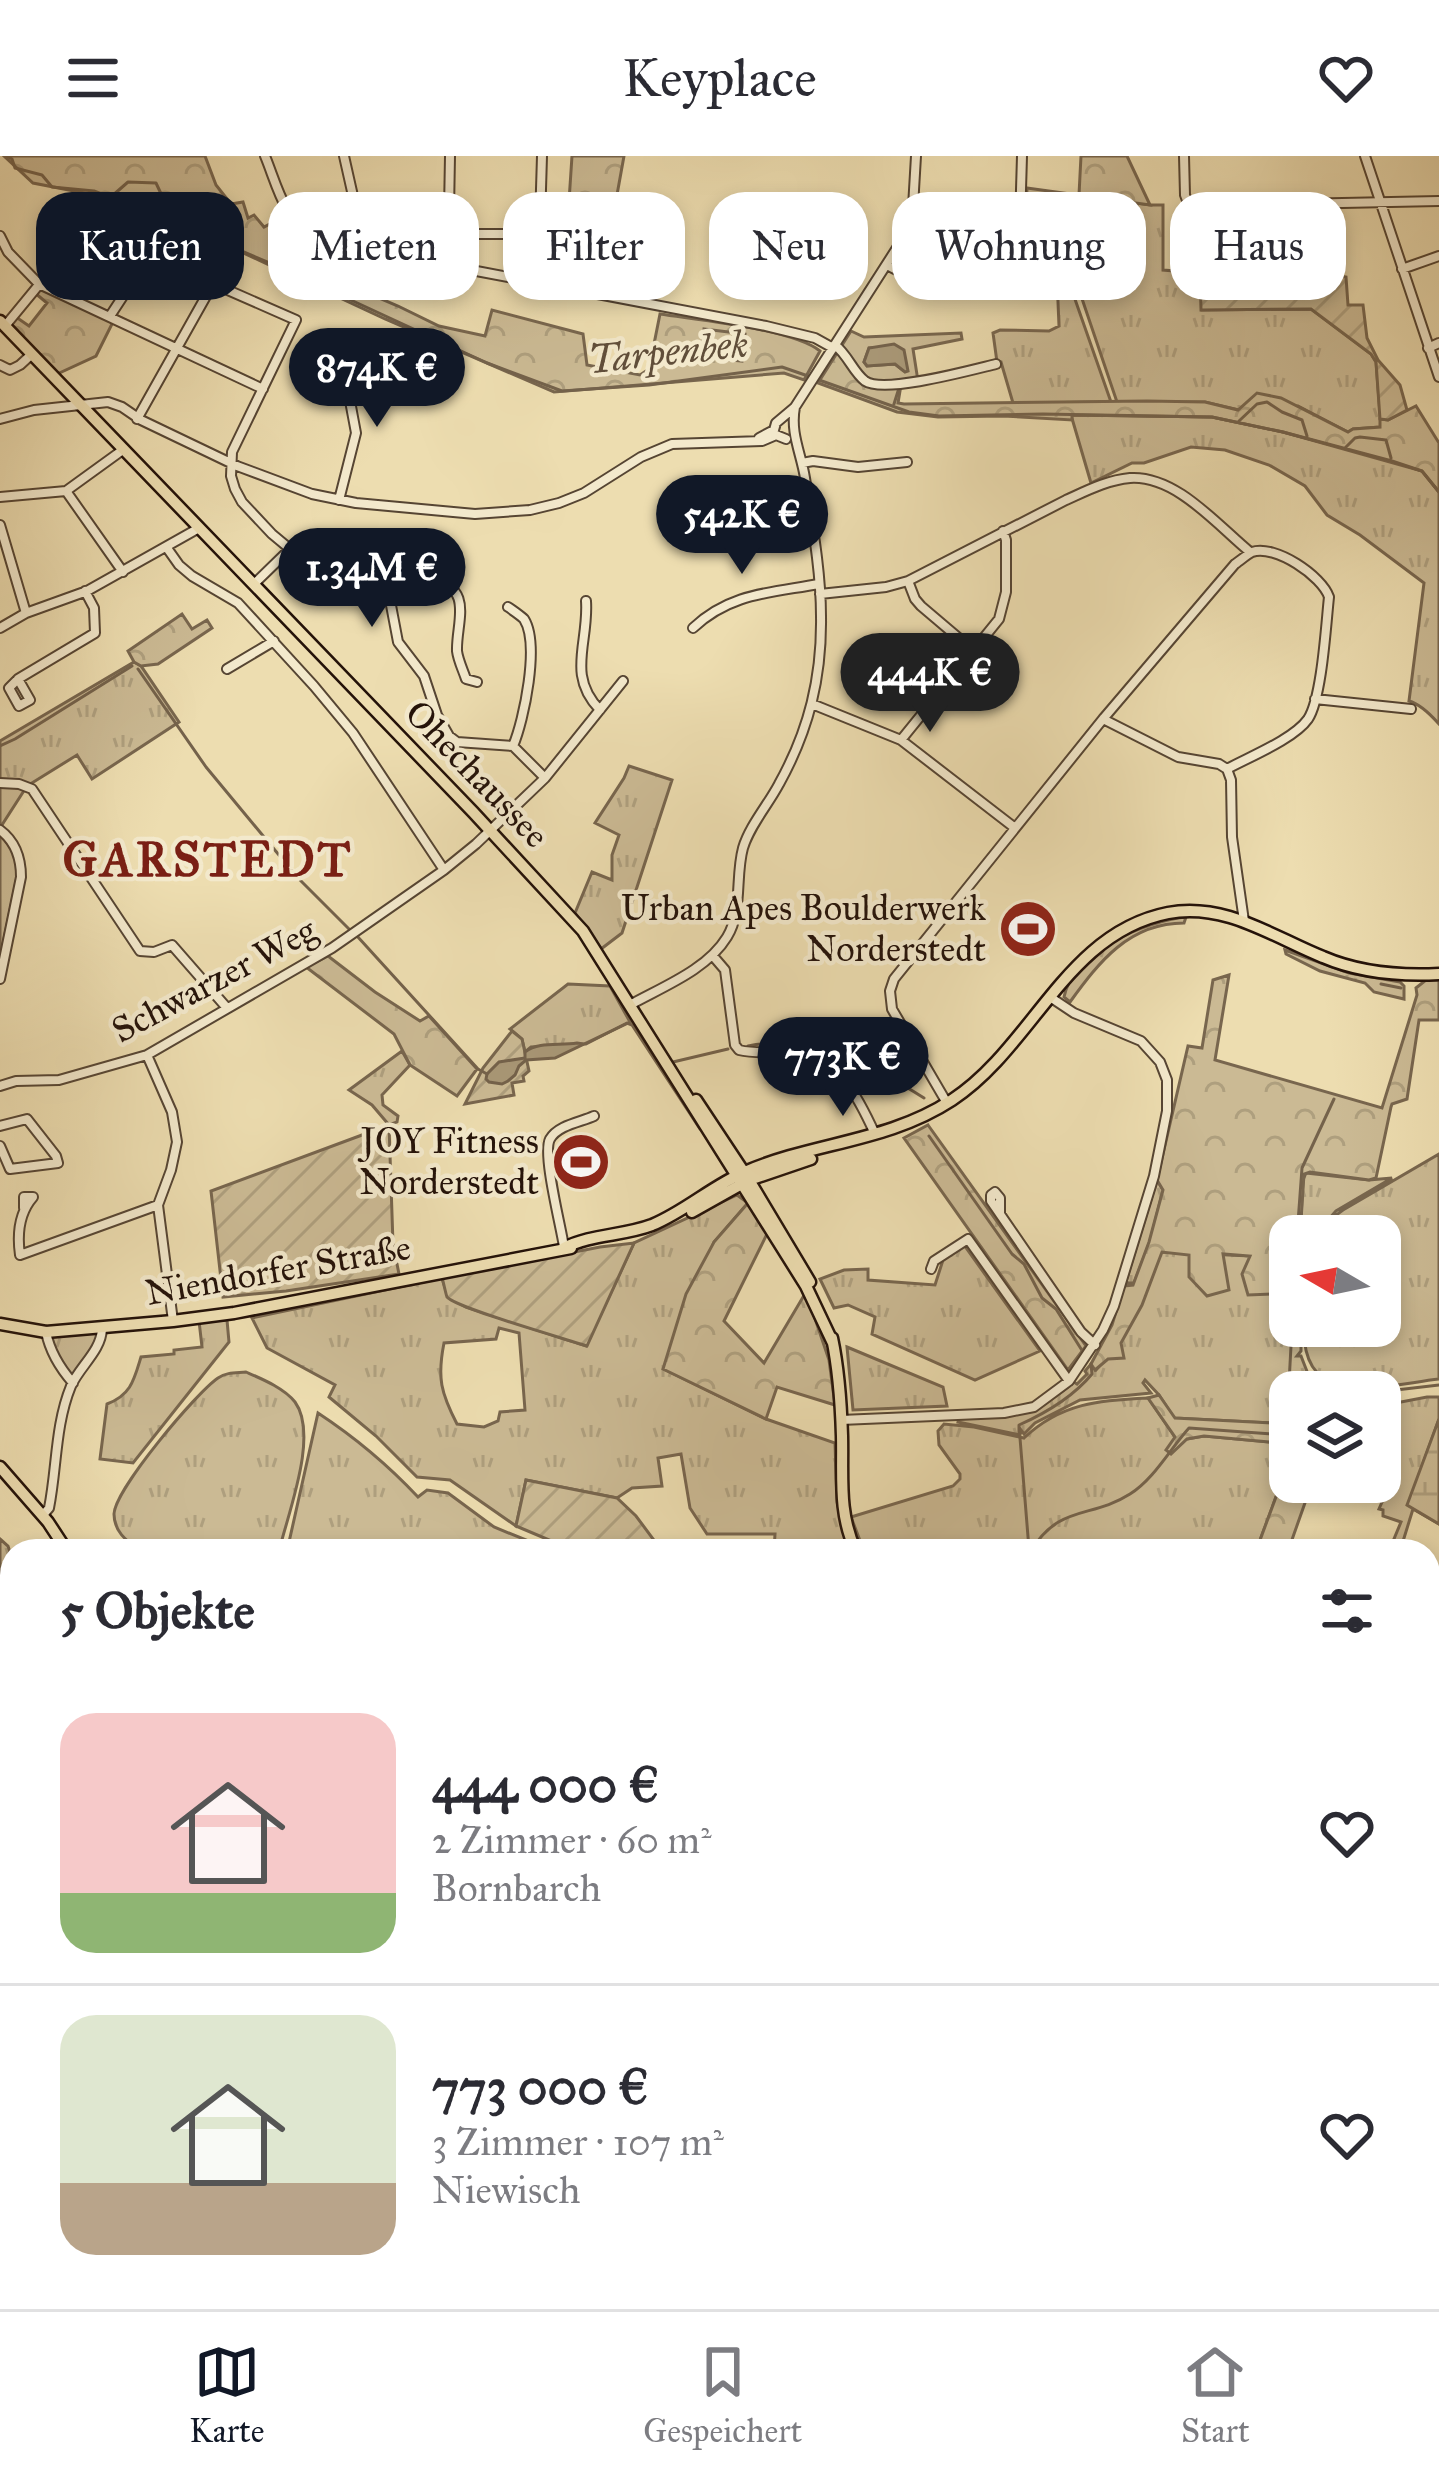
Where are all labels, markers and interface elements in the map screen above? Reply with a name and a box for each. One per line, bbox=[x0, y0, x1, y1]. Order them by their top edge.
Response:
icon: menu bbox=[60, 45, 126, 111]
text: Keyplace bbox=[622, 45, 817, 111]
icon: heart bbox=[1313, 45, 1379, 111]
chip: Kaufen bbox=[36, 192, 244, 300]
chip: Mieten bbox=[268, 192, 479, 300]
chip: Filter bbox=[503, 192, 685, 300]
chip: Neu bbox=[709, 192, 868, 300]
chip: Wohnung bbox=[892, 192, 1146, 300]
chip: Haus bbox=[1170, 192, 1346, 300]
water label: Tarpenbek bbox=[586, 320, 750, 384]
pin: 874K € bbox=[279, 328, 475, 430]
text: 874K € bbox=[316, 343, 438, 391]
pin: 542K € bbox=[644, 475, 840, 577]
text: 542K € bbox=[683, 490, 801, 538]
pin: 1.34M € bbox=[261, 528, 483, 630]
text: 1.34M € bbox=[305, 543, 439, 591]
pin: 444K € bbox=[832, 633, 1028, 735]
text: 444K € bbox=[868, 648, 992, 696]
street label: Ohechaussee bbox=[396, 691, 558, 857]
district label: GARSTEDT bbox=[63, 830, 353, 889]
place label: Urban Apes Boulderwerk Norderstedt bbox=[621, 886, 986, 971]
sports icon: Urban Apes Boulderwerk Norderstedt bbox=[997, 898, 1059, 960]
street label: Schwarzer Weg bbox=[104, 908, 324, 1052]
pin: 773K € bbox=[745, 1017, 941, 1119]
text: 773K € bbox=[785, 1032, 901, 1080]
place label: JOY Fitness Norderstedt bbox=[357, 1119, 539, 1204]
sports icon: JOY Fitness Norderstedt bbox=[550, 1131, 612, 1193]
north arrow bbox=[1269, 1215, 1401, 1347]
map controls bbox=[1269, 1215, 1401, 1503]
street label: Niendorfer Straße bbox=[142, 1225, 414, 1315]
button: layers bbox=[1269, 1371, 1401, 1503]
icon: filters bbox=[1314, 1578, 1380, 1644]
text: 5 Objekte bbox=[60, 1580, 255, 1642]
text: 444 000 € bbox=[432, 1754, 659, 1816]
icon: home bbox=[156, 1761, 300, 1905]
icon: heart bbox=[1314, 1800, 1380, 1866]
text: 2 Zimmer · 60 m² bbox=[432, 1816, 711, 1864]
text: Bornbarch bbox=[432, 1864, 601, 1912]
text: 773 000 € bbox=[432, 2056, 649, 2118]
icon: home bbox=[156, 2063, 300, 2207]
icon: heart bbox=[1314, 2102, 1380, 2168]
text: 3 Zimmer · 107 m² bbox=[432, 2118, 724, 2166]
text: Niewisch bbox=[432, 2166, 580, 2214]
tab: Karte bbox=[189, 2339, 265, 2451]
tab: Gespeichert bbox=[643, 2339, 802, 2451]
tab: Start bbox=[1181, 2339, 1250, 2451]

